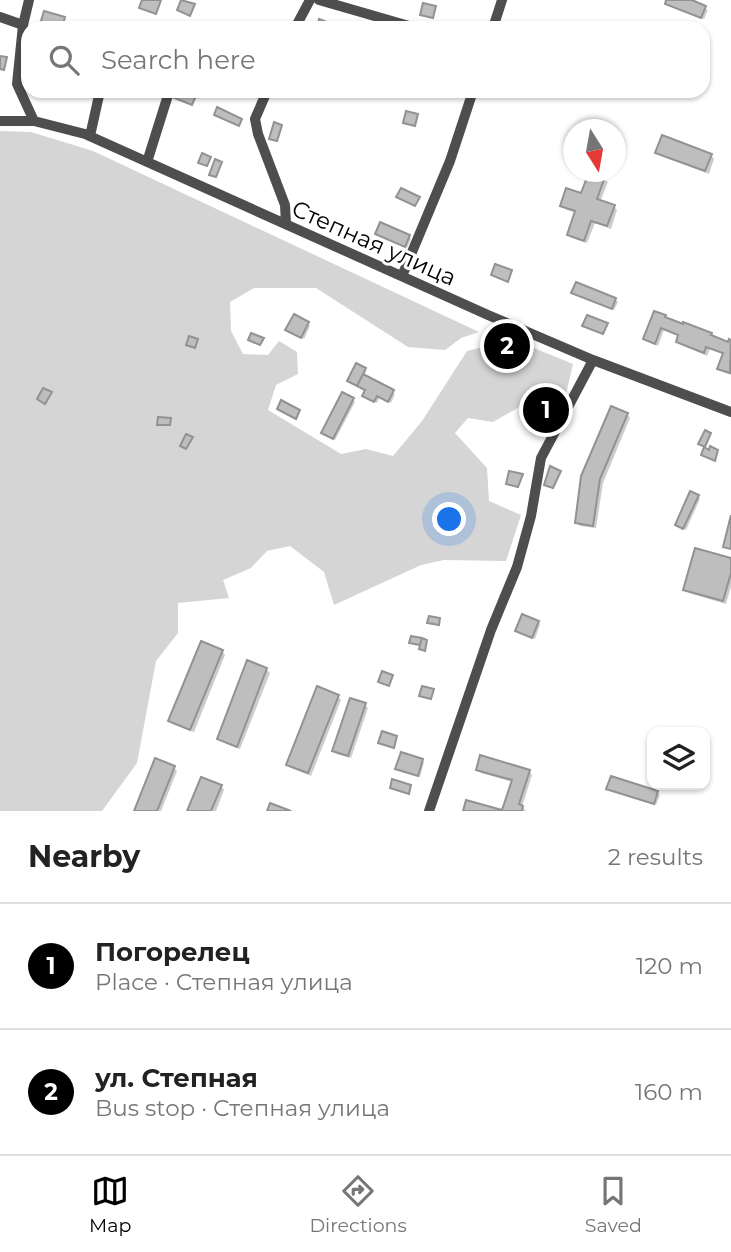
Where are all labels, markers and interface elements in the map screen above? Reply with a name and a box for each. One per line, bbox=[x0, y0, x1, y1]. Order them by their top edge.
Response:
search box bbox=[21, 21, 710, 98]
icon: search bbox=[45, 41, 83, 79]
text: Search here bbox=[101, 44, 256, 76]
north arrow bbox=[563, 119, 626, 182]
street label: Степная улица bbox=[288, 194, 460, 292]
pin: 2 bbox=[484, 320, 530, 372]
pin: 1 bbox=[523, 384, 569, 436]
your location bbox=[432, 502, 466, 536]
map controls bbox=[647, 727, 710, 790]
button: layers bbox=[647, 727, 710, 790]
text: Nearby bbox=[28, 838, 140, 875]
text: 2 results bbox=[608, 843, 703, 871]
text: Погорелец bbox=[95, 936, 250, 968]
text: 1 bbox=[46, 952, 56, 980]
text: 120 m bbox=[636, 952, 703, 980]
text: Place · Степная улица bbox=[95, 968, 353, 996]
text: ул. Степная bbox=[95, 1062, 258, 1094]
text: 2 bbox=[44, 1078, 58, 1106]
text: 160 m bbox=[635, 1078, 703, 1106]
text: Bus stop · Степная улица bbox=[95, 1094, 390, 1122]
tab: Map bbox=[89, 1172, 131, 1237]
tab: Directions bbox=[309, 1172, 407, 1237]
tab: Saved bbox=[585, 1172, 642, 1237]

